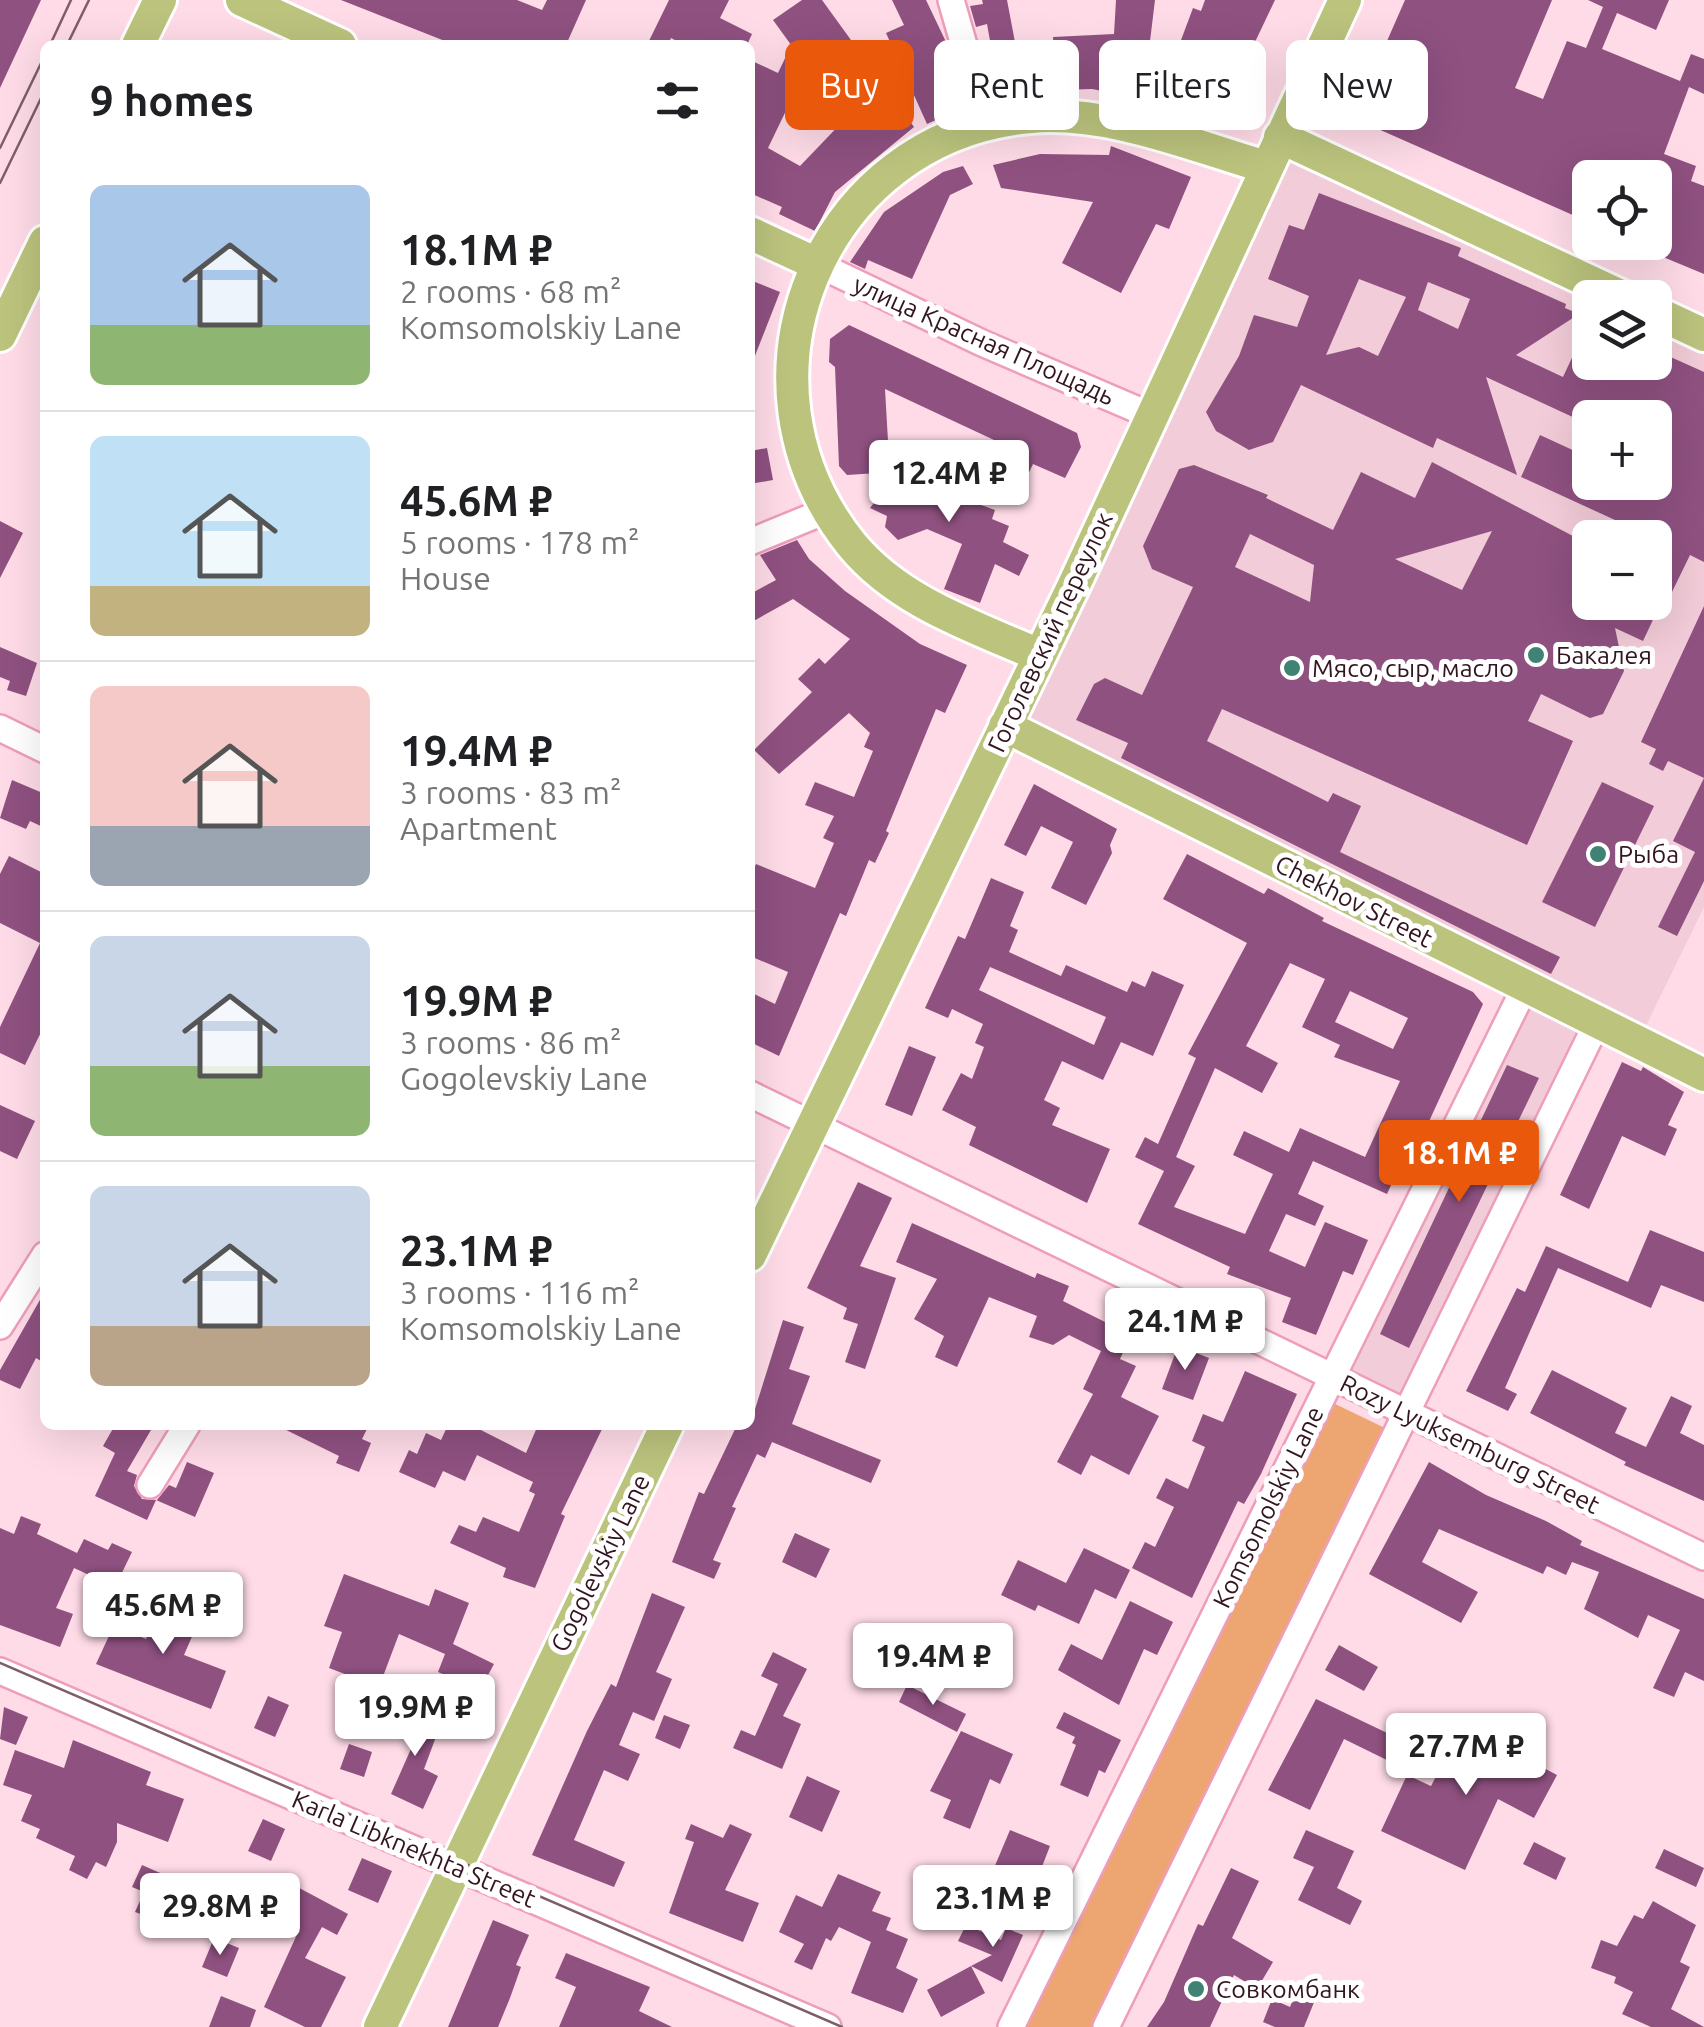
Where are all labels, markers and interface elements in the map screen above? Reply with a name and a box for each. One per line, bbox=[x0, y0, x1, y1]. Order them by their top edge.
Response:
chip: Buy bbox=[785, 40, 914, 130]
chip: Rent bbox=[934, 40, 1079, 130]
chip: Filters bbox=[1099, 40, 1266, 130]
chip: New bbox=[1286, 40, 1428, 130]
icon: filters bbox=[650, 73, 705, 128]
text: 9 homes bbox=[90, 77, 254, 124]
map controls bbox=[1572, 160, 1672, 620]
button: locate bbox=[1572, 160, 1672, 260]
icon: home bbox=[170, 225, 290, 345]
text: 18.1M ₽ bbox=[400, 226, 552, 273]
street label: улица Красная Площадь bbox=[849, 270, 1119, 410]
text: 2 rooms · 68 m² bbox=[400, 273, 621, 309]
button: layers bbox=[1572, 280, 1672, 380]
text: Komsomolskiy Lane bbox=[400, 309, 682, 345]
button: + bbox=[1572, 400, 1672, 500]
pin: 12.4M ₽ bbox=[857, 440, 1041, 525]
text: 12.4M ₽ bbox=[891, 454, 1007, 490]
icon: home bbox=[170, 476, 290, 596]
text: 45.6M ₽ bbox=[400, 477, 552, 524]
street label: Гоголевский переулок bbox=[982, 507, 1118, 756]
button: − bbox=[1572, 520, 1672, 620]
text: 5 rooms · 178 m² bbox=[400, 524, 640, 560]
text: House bbox=[400, 560, 491, 596]
place label: Бакалея bbox=[1556, 641, 1652, 669]
marker: Бакалея bbox=[1525, 644, 1547, 666]
place label: Мясо, сыр, масло bbox=[1312, 654, 1514, 682]
marker: Мясо, сыр, масло bbox=[1281, 657, 1303, 679]
icon: home bbox=[170, 726, 290, 846]
text: 19.4M ₽ bbox=[400, 727, 552, 774]
text: 3 rooms · 83 m² bbox=[400, 774, 621, 810]
text: Apartment bbox=[400, 810, 557, 846]
place label: Рыба bbox=[1618, 840, 1679, 868]
marker: Рыба bbox=[1587, 843, 1609, 865]
street label: Chekhov Street bbox=[1271, 849, 1437, 953]
icon: home bbox=[170, 976, 290, 1096]
text: 19.9M ₽ bbox=[400, 977, 552, 1024]
text: 3 rooms · 86 m² bbox=[400, 1024, 621, 1060]
text: Gogolevskiy Lane bbox=[400, 1060, 648, 1096]
pin: 18.1M ₽ bbox=[1367, 1120, 1551, 1205]
text: 18.1M ₽ bbox=[1401, 1134, 1517, 1170]
icon: home bbox=[170, 1226, 290, 1346]
text: 23.1M ₽ bbox=[400, 1227, 552, 1274]
text: 3 rooms · 116 m² bbox=[400, 1274, 640, 1310]
pin: 24.1M ₽ bbox=[1093, 1288, 1277, 1373]
text: 24.1M ₽ bbox=[1127, 1302, 1243, 1338]
text: Komsomolskiy Lane bbox=[400, 1310, 682, 1346]
street label: Rozy Lyuksemburg Street bbox=[1336, 1369, 1604, 1519]
street label: Komsomolskiy Lane bbox=[1207, 1402, 1329, 1612]
street label: Gogolevskiy Lane bbox=[545, 1470, 655, 1656]
pin: 45.6M ₽ bbox=[71, 1572, 255, 1657]
text: 45.6M ₽ bbox=[105, 1586, 221, 1622]
pin: 19.4M ₽ bbox=[841, 1623, 1025, 1708]
text: 19.4M ₽ bbox=[875, 1637, 991, 1673]
pin: 19.9M ₽ bbox=[323, 1674, 507, 1759]
text: 19.9M ₽ bbox=[357, 1688, 473, 1724]
pin: 27.7M ₽ bbox=[1374, 1713, 1558, 1798]
text: 27.7M ₽ bbox=[1408, 1727, 1524, 1763]
street label: Karla Libknekhta Street bbox=[288, 1785, 540, 1913]
pin: 23.1M ₽ bbox=[901, 1865, 1085, 1950]
pin: 29.8M ₽ bbox=[128, 1873, 312, 1958]
text: 23.1M ₽ bbox=[935, 1879, 1051, 1915]
text: 29.8M ₽ bbox=[162, 1887, 278, 1923]
place label: Совкомбанк bbox=[1216, 1975, 1360, 2003]
marker: Совкомбанк bbox=[1185, 1978, 1207, 2000]

